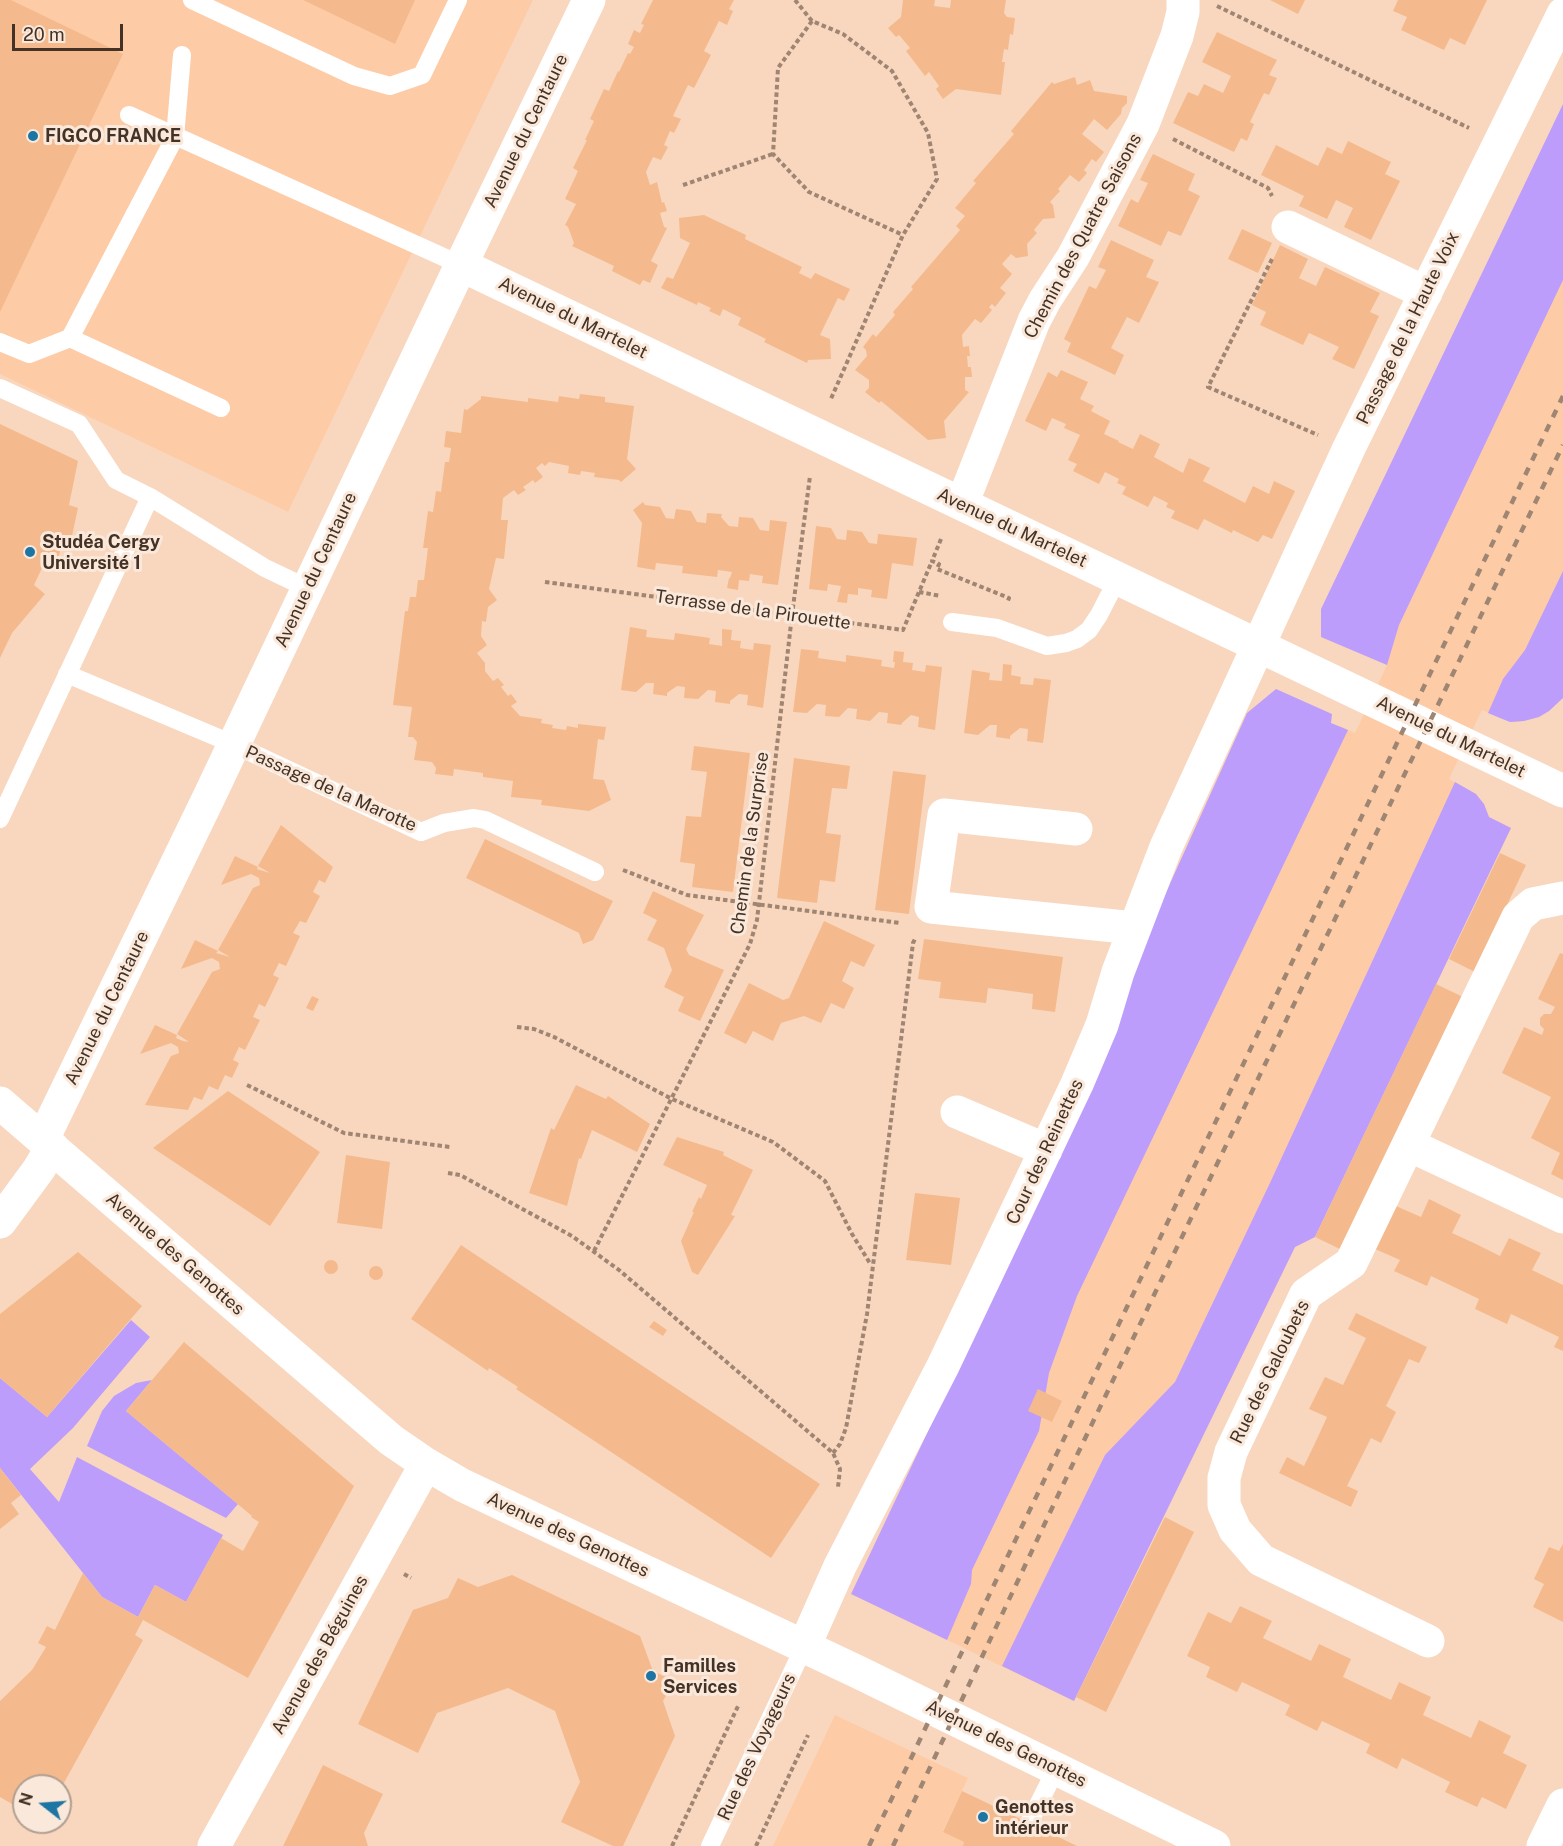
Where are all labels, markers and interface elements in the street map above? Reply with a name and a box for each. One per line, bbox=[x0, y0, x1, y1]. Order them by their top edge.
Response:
scale bar bbox=[15, 12, 126, 50]
text: 20 m bbox=[23, 24, 65, 45]
street label: Avenue du Centaure bbox=[479, 50, 573, 212]
place label: FIGCO FRANCE bbox=[45, 125, 181, 147]
marker: FIGCO FRANCE bbox=[26, 129, 40, 143]
street label: Chemin des Quatre Saisons bbox=[1020, 130, 1146, 342]
street label: Passage de la Haute Voix bbox=[1352, 228, 1464, 428]
street label: Avenue du Martelet bbox=[495, 273, 651, 363]
street label: Avenue du Martelet bbox=[934, 484, 1090, 572]
street label: Avenue du Centaure bbox=[271, 489, 361, 651]
place label: Studéa Cergy Université 1 bbox=[42, 531, 160, 574]
marker: Studéa Cergy Université 1 bbox=[23, 545, 37, 559]
street label: Terrasse de la Pirouette bbox=[654, 586, 852, 634]
street label: Avenue du Martelet bbox=[1373, 692, 1529, 782]
street label: Passage de la Marotte bbox=[242, 741, 420, 837]
street label: Chemin de la Surprise bbox=[726, 750, 774, 936]
street label: Avenue du Centaure bbox=[60, 927, 154, 1089]
street label: Cour des Reinettes bbox=[1002, 1076, 1088, 1228]
street label: Avenue des Genottes bbox=[101, 1188, 249, 1320]
street label: Rue des Galoubets bbox=[1226, 1297, 1314, 1447]
street label: Avenue des Genottes bbox=[484, 1488, 652, 1582]
street label: Avenue des Béguines bbox=[267, 1572, 373, 1738]
place label: Familles Services bbox=[663, 1655, 737, 1698]
marker: Familles Services bbox=[644, 1669, 658, 1683]
street label: Rue des Voyageurs bbox=[713, 1670, 801, 1824]
street label: Avenue des Genottes bbox=[922, 1696, 1090, 1792]
north arrow bbox=[12, 1774, 72, 1834]
text: N bbox=[15, 1790, 37, 1808]
place label: Genottes intérieur bbox=[995, 1796, 1074, 1838]
marker: Genottes intérieur bbox=[976, 1810, 990, 1824]

